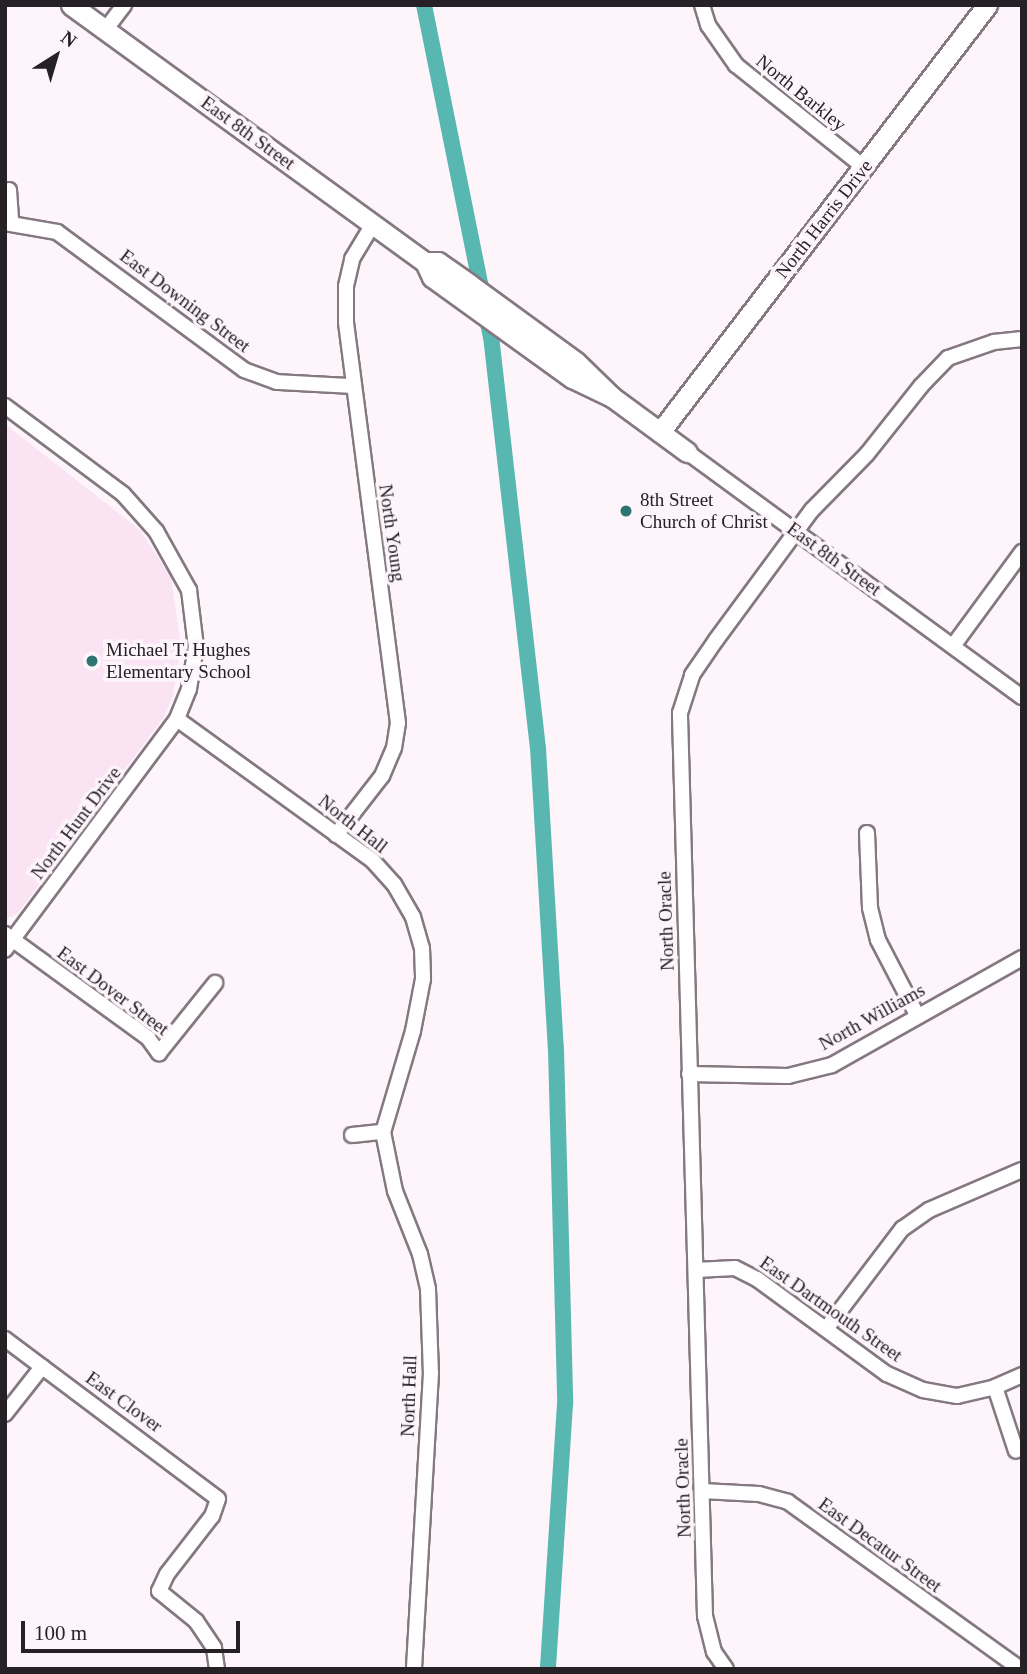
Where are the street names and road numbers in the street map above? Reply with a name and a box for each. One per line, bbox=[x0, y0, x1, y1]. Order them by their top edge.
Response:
street label: North Barkley bbox=[751, 50, 851, 136]
street label: East 8th Street bbox=[196, 91, 300, 175]
street label: North Harris Drive bbox=[771, 155, 877, 283]
street label: East Downing Street bbox=[115, 245, 255, 357]
street label: North Young bbox=[374, 482, 410, 584]
street label: East 8th Street bbox=[782, 517, 886, 601]
street label: North Hunt Drive bbox=[26, 762, 126, 884]
street label: North Hall bbox=[314, 790, 392, 858]
street label: North Oracle bbox=[653, 871, 679, 971]
street label: East Dover Street bbox=[53, 942, 173, 1040]
street label: North Williams bbox=[815, 978, 929, 1056]
street label: East Dartmouth Street bbox=[755, 1251, 907, 1367]
street label: North Hall bbox=[396, 1355, 422, 1437]
street label: East Clover bbox=[81, 1367, 167, 1437]
street label: North Oracle bbox=[670, 1438, 696, 1538]
street label: East Decatur Street bbox=[814, 1493, 946, 1597]

